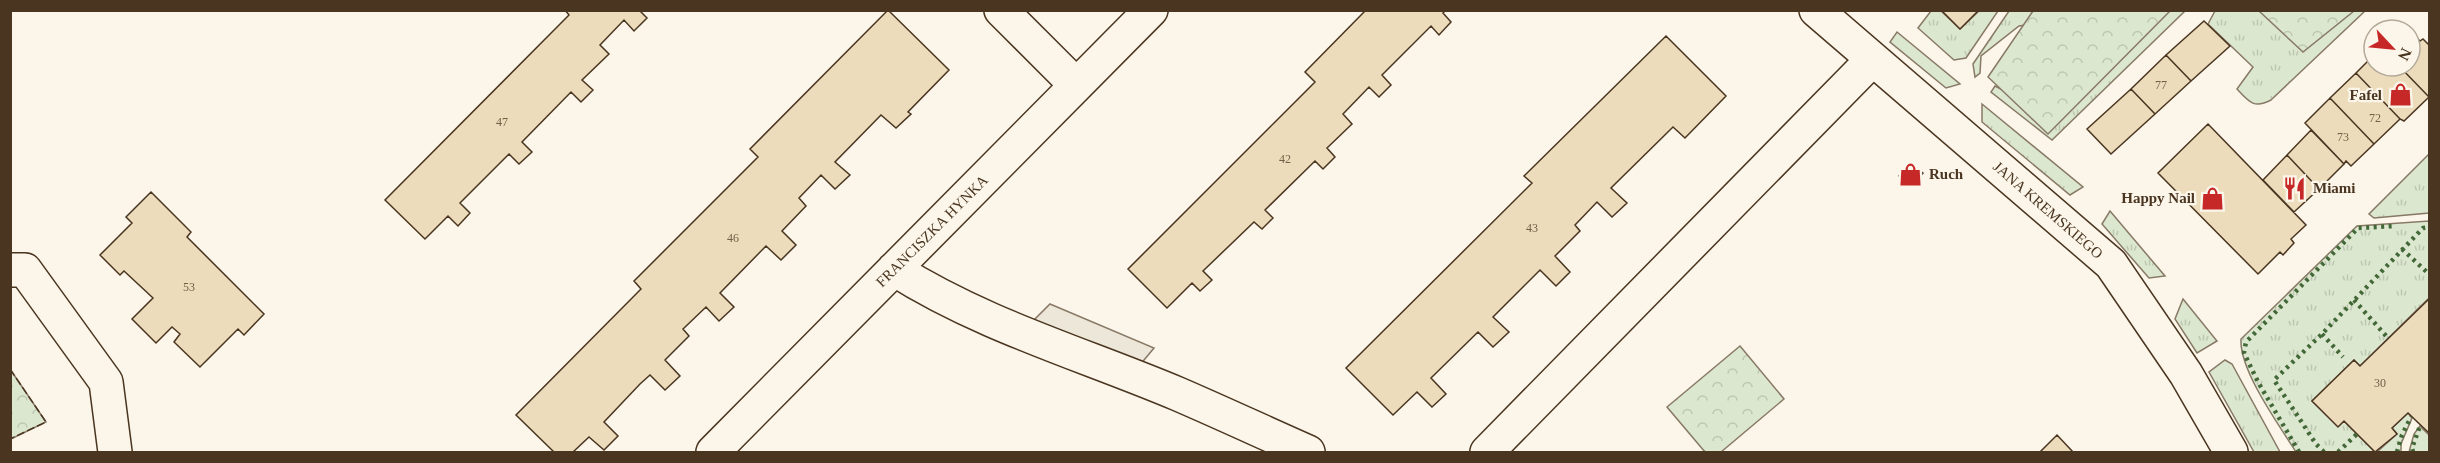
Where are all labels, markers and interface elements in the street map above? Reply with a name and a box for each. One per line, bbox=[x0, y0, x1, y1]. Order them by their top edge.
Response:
north arrow bbox=[2362, 18, 2422, 78]
text: N bbox=[2395, 45, 2415, 64]
house number: 77 bbox=[2155, 78, 2167, 92]
shop icon: Fafel bbox=[2387, 82, 2413, 108]
place label: Fafel bbox=[2350, 87, 2382, 103]
house number: 72 bbox=[2369, 111, 2381, 125]
house number: 47 bbox=[496, 115, 508, 129]
house number: 73 bbox=[2337, 130, 2349, 144]
house number: 42 bbox=[1279, 152, 1291, 166]
street label: JANA KREMSKIEGO bbox=[1990, 158, 2106, 262]
shop icon: Ruch bbox=[1898, 161, 1924, 187]
place label: Ruch bbox=[1929, 166, 1964, 182]
street label: FRANCISZKA HYNKA bbox=[873, 172, 991, 290]
restaurant icon: Miami bbox=[2282, 175, 2308, 201]
place label: Miami bbox=[2313, 180, 2356, 196]
shop icon: Happy Nail bbox=[2200, 185, 2226, 211]
place label: Happy Nail bbox=[2121, 190, 2195, 206]
house number: 43 bbox=[1526, 221, 1538, 235]
house number: 46 bbox=[727, 231, 739, 245]
house number: 53 bbox=[183, 280, 195, 294]
house number: 30 bbox=[2374, 376, 2386, 390]

